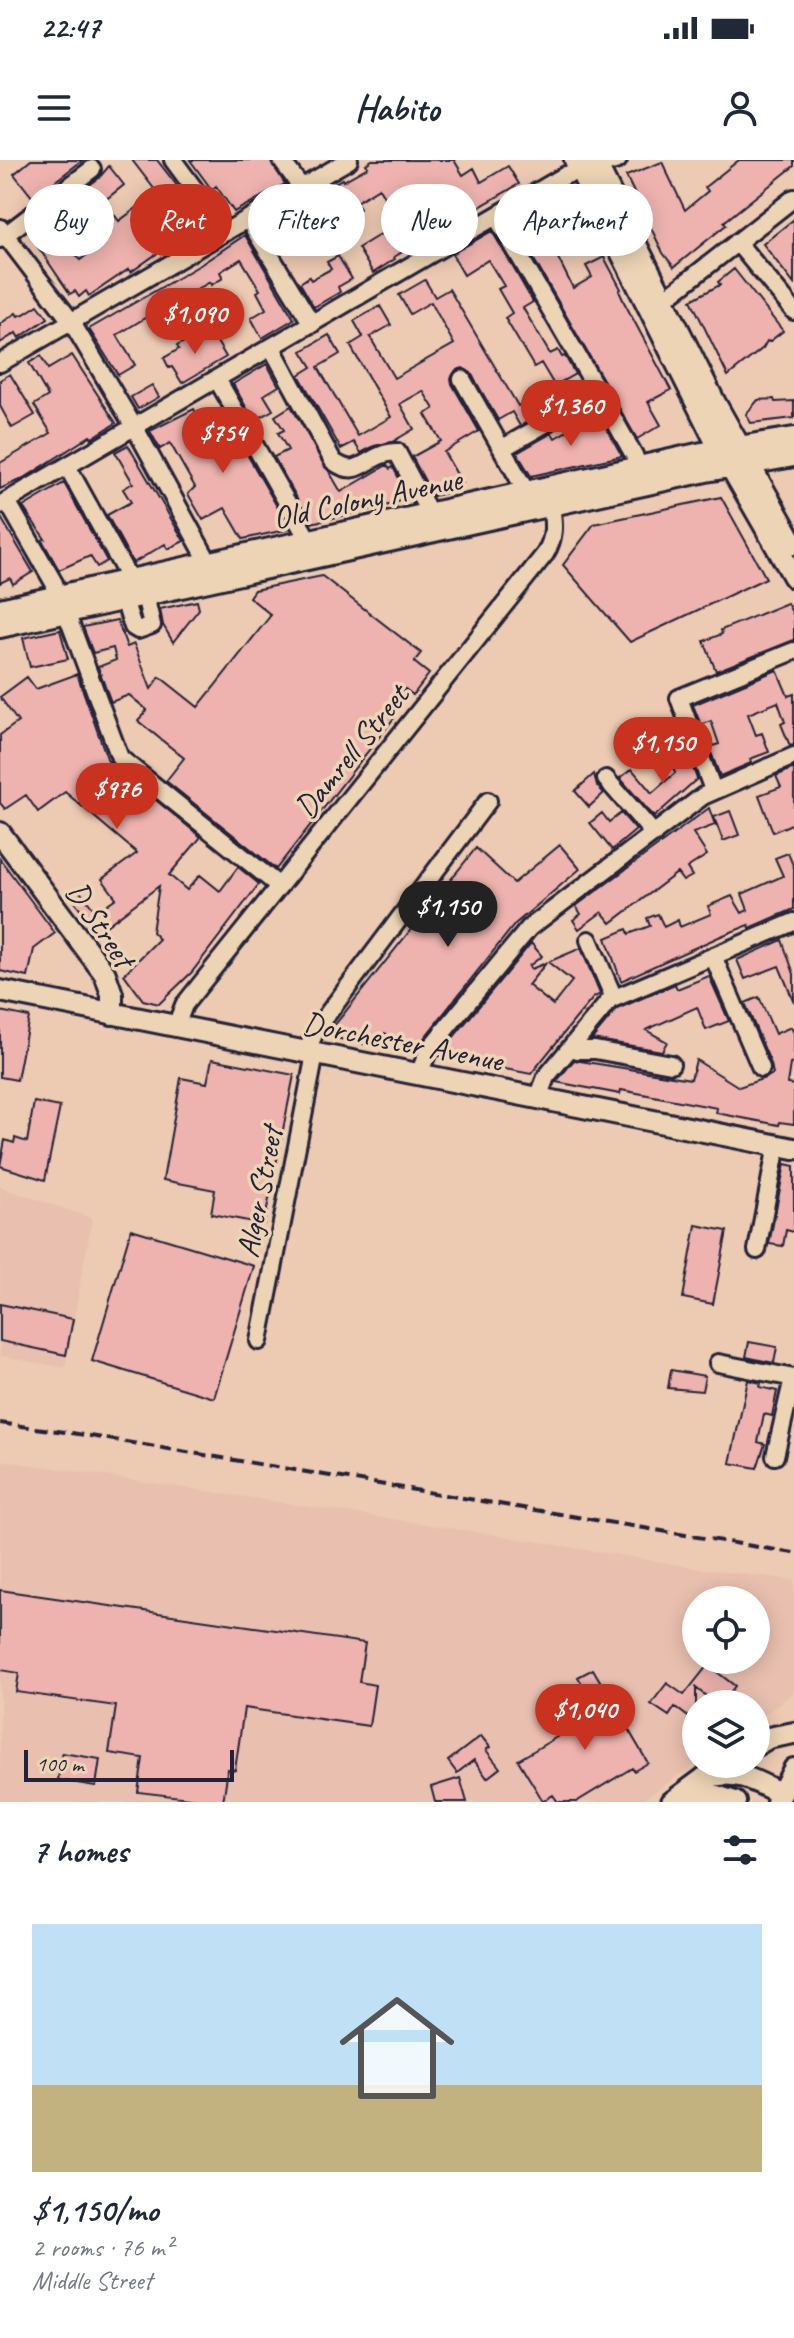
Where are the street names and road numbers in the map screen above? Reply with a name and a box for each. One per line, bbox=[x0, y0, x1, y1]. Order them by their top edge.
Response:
street label: Old Colony Avenue bbox=[269, 458, 468, 538]
street label: Damrell Street bbox=[285, 674, 420, 826]
street label: D Street bbox=[57, 873, 147, 979]
street label: Dorchester Avenue bbox=[300, 1002, 509, 1081]
street label: Alger Street bbox=[227, 1119, 293, 1261]

